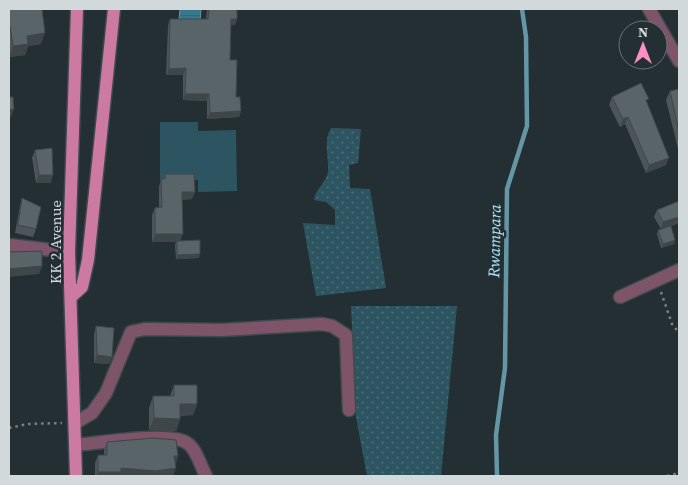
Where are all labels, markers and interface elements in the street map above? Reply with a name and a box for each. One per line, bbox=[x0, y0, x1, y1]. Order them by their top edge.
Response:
north arrow bbox=[618, 20, 668, 70]
text: N bbox=[638, 22, 648, 42]
street label: KK 2 Avenue bbox=[45, 200, 66, 284]
water label: Rwampara bbox=[482, 203, 506, 279]

